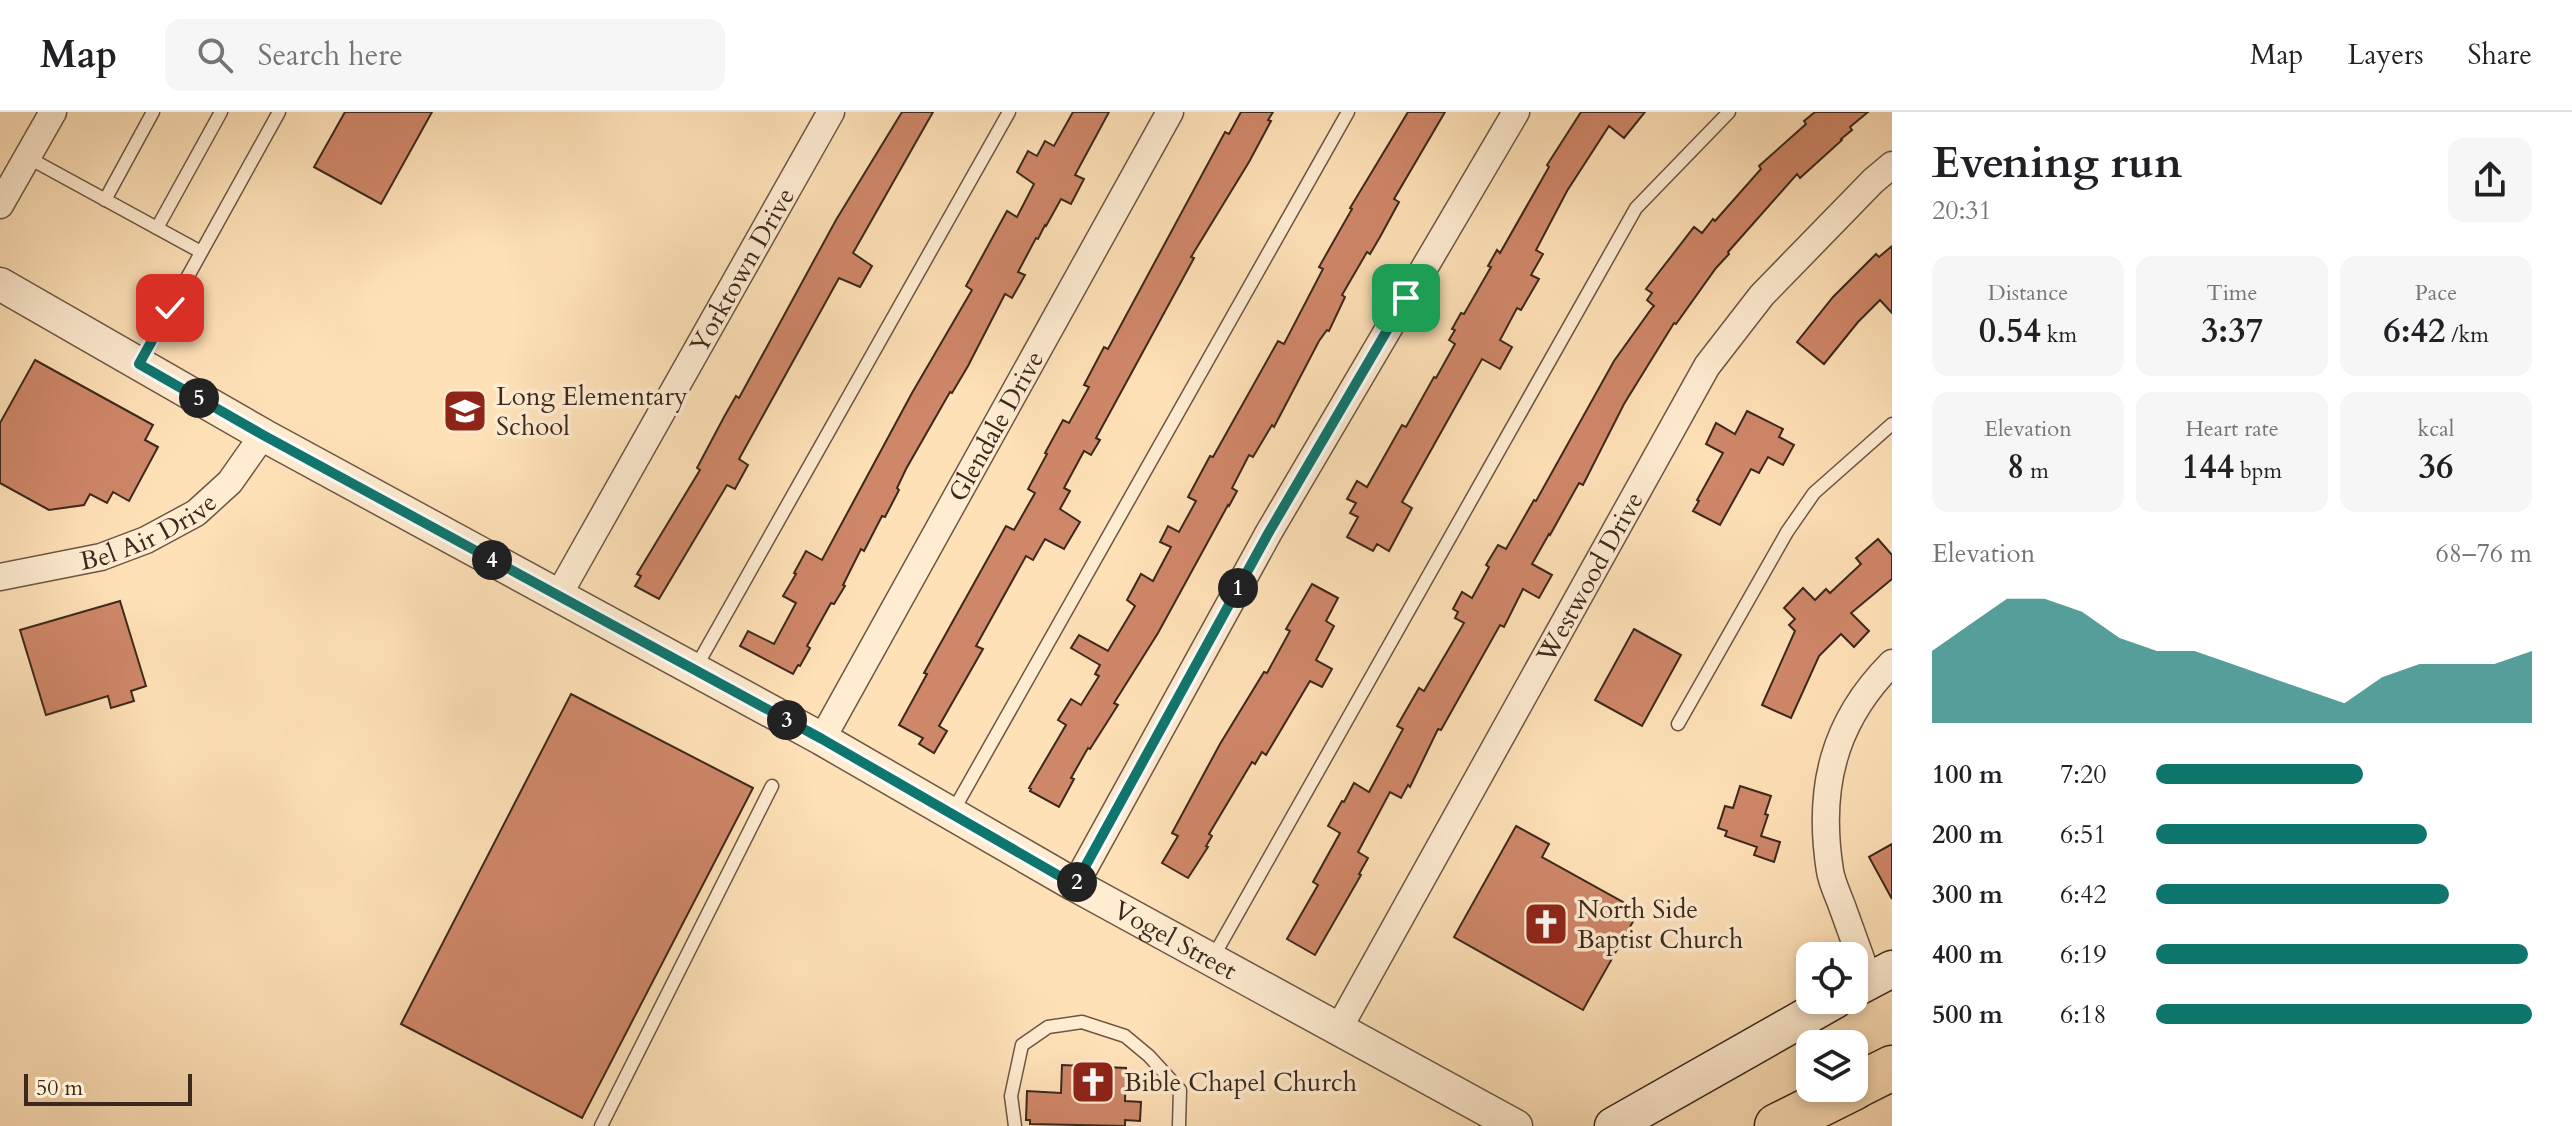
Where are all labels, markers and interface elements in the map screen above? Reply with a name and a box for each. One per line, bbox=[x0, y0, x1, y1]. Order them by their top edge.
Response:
search box bbox=[165, 19, 725, 91]
text: Map bbox=[40, 29, 117, 81]
icon: search bbox=[193, 33, 237, 77]
text: Search here bbox=[257, 35, 403, 76]
text: Map bbox=[2250, 36, 2303, 74]
text: Layers bbox=[2347, 36, 2424, 74]
text: Share bbox=[2468, 36, 2532, 74]
text: Evening run bbox=[1932, 133, 2182, 193]
button: share bbox=[2448, 138, 2532, 222]
street label: Yorktown Drive bbox=[681, 181, 802, 359]
text: 20:31 bbox=[1932, 193, 1992, 228]
pin bbox=[1372, 264, 1440, 332]
pin bbox=[136, 274, 204, 342]
icon: arrive bbox=[1384, 276, 1428, 320]
text: Distance bbox=[1988, 278, 2068, 308]
text: Time bbox=[2207, 278, 2257, 308]
text: Pace bbox=[2415, 278, 2457, 308]
icon: check bbox=[148, 286, 192, 330]
text: 0.54 bbox=[1979, 308, 2041, 354]
text: 3:37 bbox=[2201, 308, 2263, 354]
text: 6:42 bbox=[2383, 308, 2445, 354]
text: km bbox=[2041, 320, 2077, 350]
text: /km bbox=[2445, 320, 2489, 350]
street label: Glendale Drive bbox=[940, 344, 1052, 508]
pin: 5 bbox=[179, 378, 219, 418]
place label: Long Elementary School bbox=[496, 379, 688, 444]
text: 5 bbox=[193, 383, 205, 413]
school or university icon: Long Elementary School bbox=[441, 387, 489, 435]
text: Elevation bbox=[1984, 414, 2072, 444]
text: Heart rate bbox=[2185, 414, 2279, 444]
text: kcal bbox=[2418, 414, 2454, 444]
text: 8 bbox=[2007, 444, 2024, 490]
text: 144 bbox=[2182, 444, 2234, 490]
text: 36 bbox=[2419, 444, 2453, 490]
text: m bbox=[2024, 456, 2049, 486]
text: bpm bbox=[2234, 456, 2282, 486]
street label: Bel Air Drive bbox=[77, 485, 224, 578]
street label: Westwood Drive bbox=[1528, 485, 1651, 669]
text: Elevation bbox=[1932, 536, 2035, 571]
text: 68–76 m bbox=[2435, 536, 2532, 571]
pin: 4 bbox=[472, 540, 512, 580]
text: 4 bbox=[486, 545, 498, 575]
pin: 1 bbox=[1218, 568, 1258, 608]
text: 1 bbox=[1232, 573, 1244, 603]
pin: 3 bbox=[767, 700, 807, 740]
text: 3 bbox=[781, 705, 793, 735]
text: 100 m bbox=[1932, 757, 2003, 792]
text: 7:20 bbox=[2060, 757, 2107, 792]
text: 200 m bbox=[1932, 817, 2003, 852]
text: 6:51 bbox=[2060, 817, 2107, 852]
pin: 2 bbox=[1057, 862, 1097, 902]
text: 2 bbox=[1071, 867, 1083, 897]
text: 300 m bbox=[1932, 877, 2003, 912]
text: 6:42 bbox=[2060, 877, 2107, 912]
street label: Vogel Street bbox=[1107, 892, 1243, 988]
place label: North Side Baptist Church bbox=[1577, 892, 1743, 957]
church icon: North Side Baptist Church bbox=[1522, 900, 1570, 948]
text: 400 m bbox=[1932, 937, 2003, 972]
text: 6:19 bbox=[2060, 937, 2107, 972]
map controls bbox=[1796, 942, 1868, 1102]
button: locate bbox=[1796, 942, 1868, 1014]
text: 500 m bbox=[1932, 997, 2003, 1032]
text: 6:18 bbox=[2060, 997, 2107, 1032]
button: layers bbox=[1796, 1030, 1868, 1102]
church icon: Bible Chapel Church bbox=[1069, 1058, 1117, 1106]
place label: Bible Chapel Church bbox=[1124, 1065, 1357, 1100]
scale bar bbox=[24, 1070, 192, 1106]
text: 50 m bbox=[36, 1073, 83, 1103]

